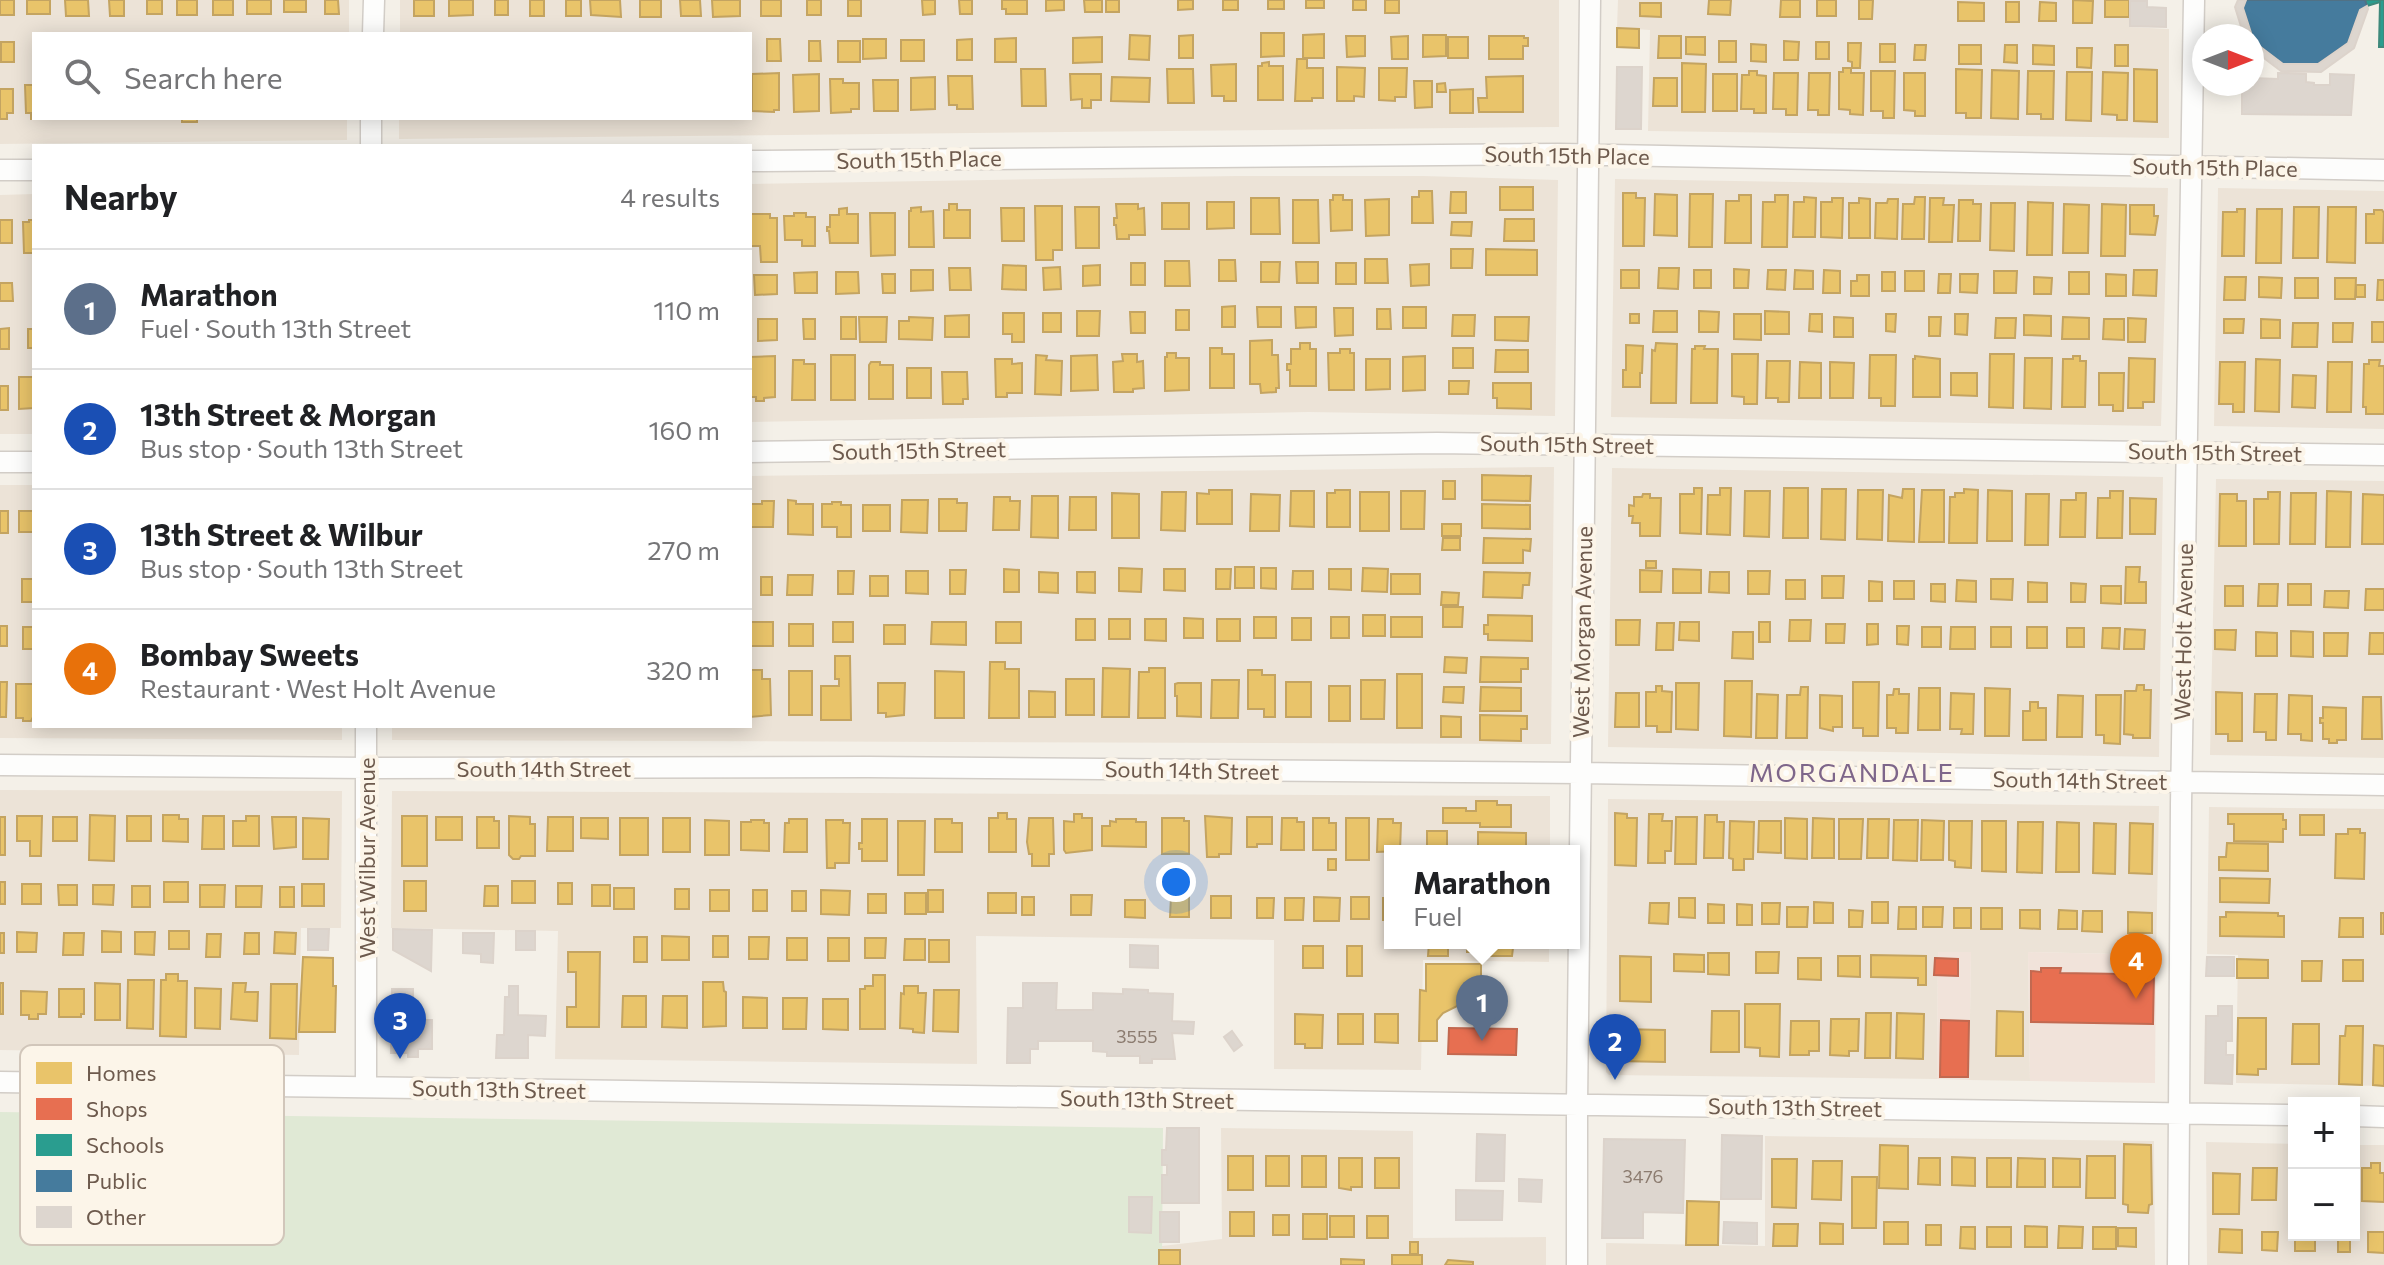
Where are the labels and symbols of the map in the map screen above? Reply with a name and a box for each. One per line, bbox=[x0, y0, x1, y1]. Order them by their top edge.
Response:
north arrow bbox=[2192, 24, 2264, 96]
street label: South 15th Place bbox=[1484, 140, 1650, 170]
street label: South 15th Place bbox=[836, 144, 1002, 174]
street label: South 15th Place bbox=[2132, 152, 2298, 182]
street label: South 15th Street bbox=[1480, 429, 1654, 459]
street label: South 15th Street bbox=[832, 435, 1006, 465]
street label: South 15th Street bbox=[2128, 437, 2302, 467]
street label: West Morgan Avenue bbox=[1567, 526, 1597, 738]
street label: West Holt Avenue bbox=[2168, 543, 2198, 721]
street label: South 14th Street bbox=[457, 755, 631, 782]
street label: South 14th Street bbox=[1104, 755, 1280, 785]
district label: MORGANDALE bbox=[1749, 756, 1955, 787]
street label: West Wilbur Avenue bbox=[353, 757, 380, 959]
street label: South 14th Street bbox=[1992, 765, 2168, 795]
your location bbox=[1156, 862, 1196, 902]
pin: 4 bbox=[2110, 933, 2162, 999]
pin: 1 bbox=[1456, 975, 1508, 1041]
pin: 3 bbox=[374, 993, 426, 1059]
pin: 2 bbox=[1589, 1014, 1641, 1080]
house number: 3555 bbox=[1116, 1025, 1158, 1047]
legend bbox=[20, 1045, 284, 1245]
text: Homes bbox=[86, 1059, 156, 1086]
street label: South 13th Street bbox=[412, 1074, 586, 1104]
street label: South 13th Street bbox=[1060, 1084, 1234, 1114]
street label: South 13th Street bbox=[1708, 1092, 1882, 1122]
text: Shops bbox=[86, 1095, 147, 1122]
text: Schools bbox=[86, 1131, 164, 1158]
house number: 3476 bbox=[1622, 1165, 1664, 1187]
text: Public bbox=[86, 1167, 147, 1194]
text: Other bbox=[86, 1203, 146, 1230]

